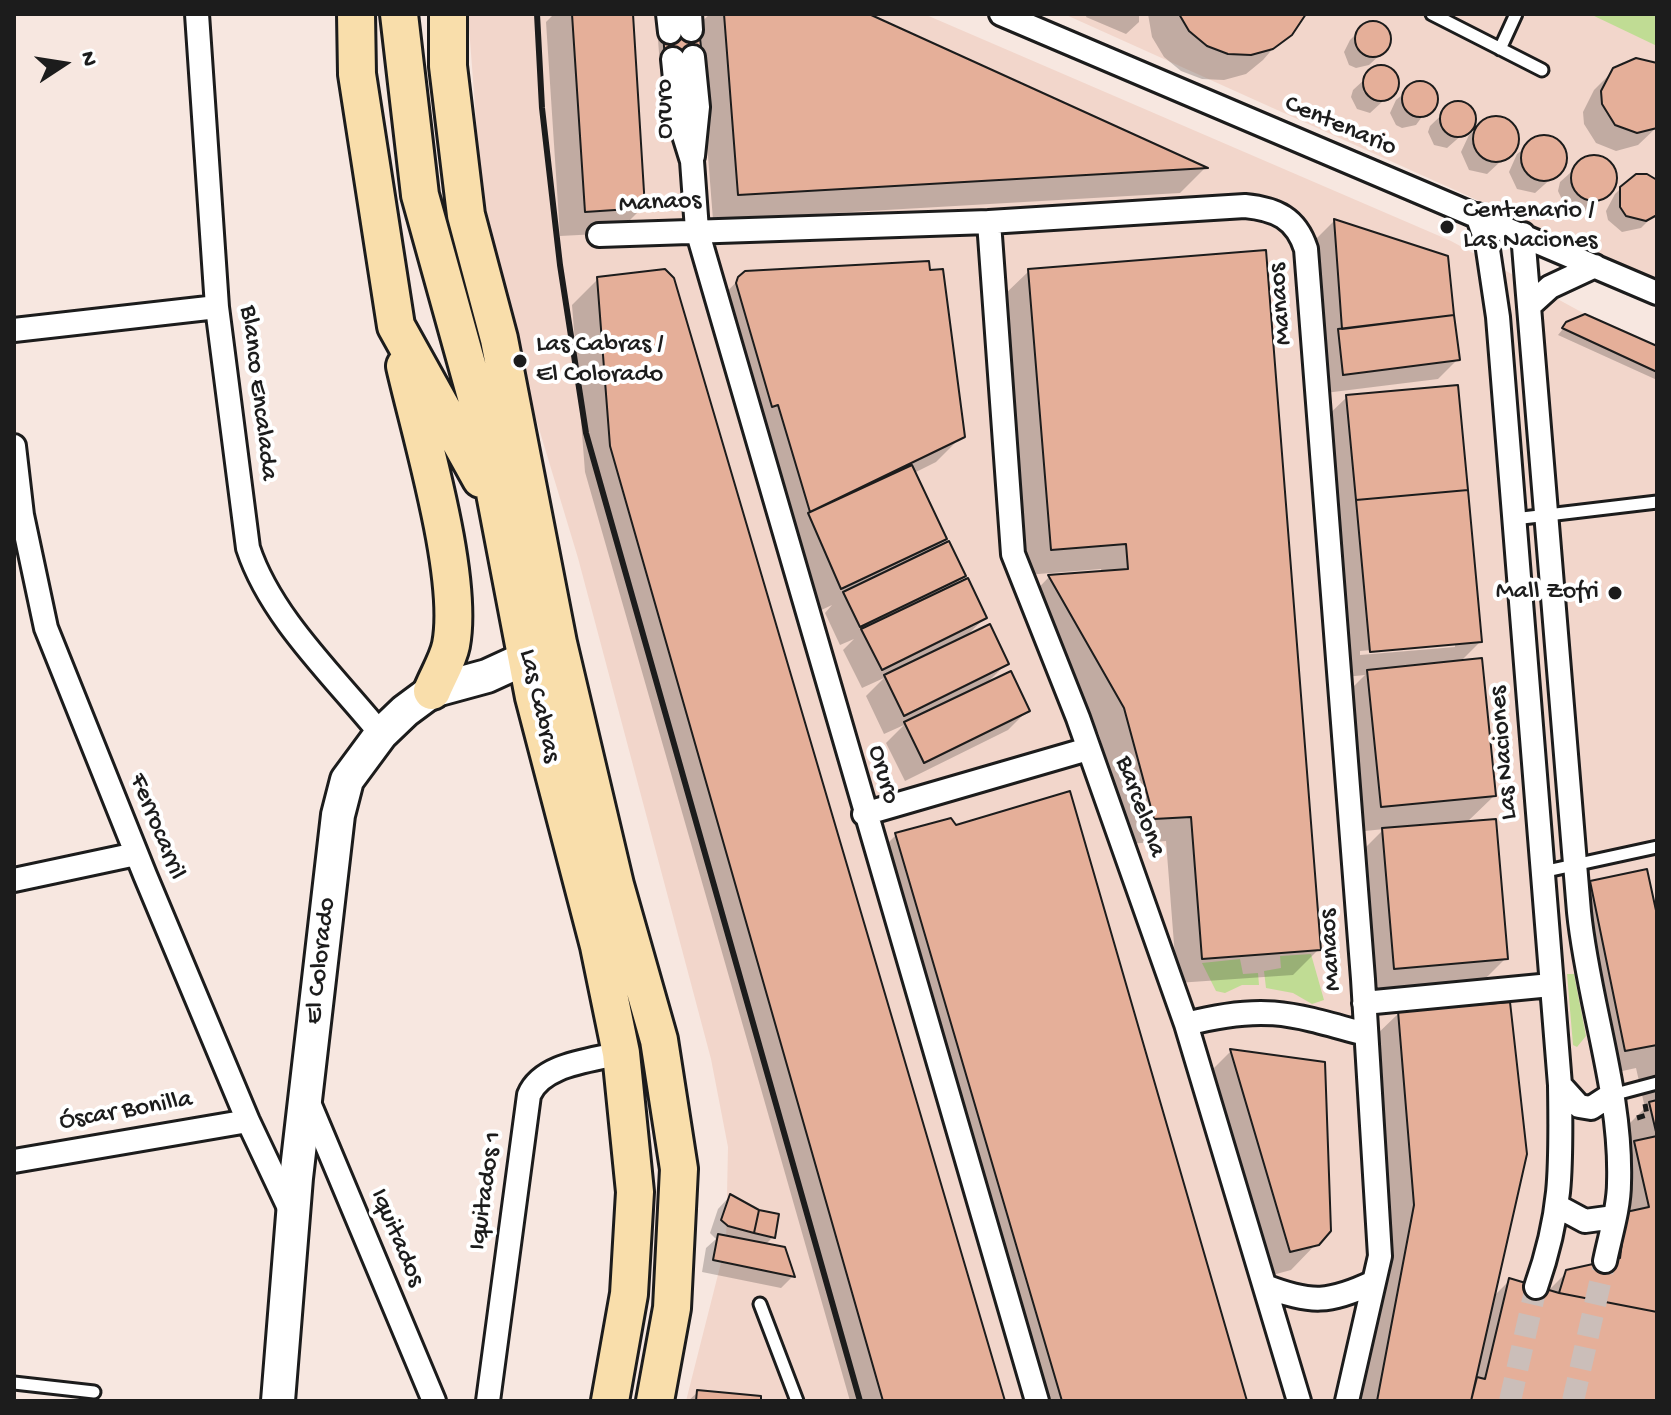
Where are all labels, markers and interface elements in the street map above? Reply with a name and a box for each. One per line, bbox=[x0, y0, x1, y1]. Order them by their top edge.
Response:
north arrow bbox=[24, 24, 104, 104]
text: N bbox=[73, 49, 102, 69]
street label: Oruro bbox=[650, 79, 682, 139]
street label: Centenario bbox=[1279, 89, 1401, 165]
street label: Manaos bbox=[618, 186, 702, 222]
place label: Centenario / Las Naciones bbox=[1463, 196, 1597, 258]
marker: Centenario / Las Naciones bbox=[1438, 218, 1456, 236]
street label: Manaos bbox=[1263, 262, 1301, 346]
street label: Blanco Encalada bbox=[231, 304, 283, 482]
place label: Las Cabras / El Colorado bbox=[536, 330, 664, 392]
marker: Las Cabras / El Colorado bbox=[511, 352, 529, 370]
place label: Mall Zofri bbox=[1496, 577, 1599, 609]
marker: Mall Zofri bbox=[1606, 584, 1624, 602]
street label: Las Cabras bbox=[510, 646, 566, 766]
street label: Las Naciones bbox=[1484, 685, 1526, 821]
street label: Oruro bbox=[859, 742, 905, 808]
street label: Barcelona bbox=[1106, 752, 1172, 862]
street label: Ferrocarril bbox=[121, 769, 191, 885]
street label: El Colorado bbox=[300, 896, 344, 1026]
street label: Manaos bbox=[1314, 908, 1350, 992]
street label: Óscar Bonilla bbox=[57, 1085, 195, 1139]
street label: Iquitados 1 bbox=[463, 1130, 511, 1252]
street label: Iquitados bbox=[362, 1185, 430, 1291]

